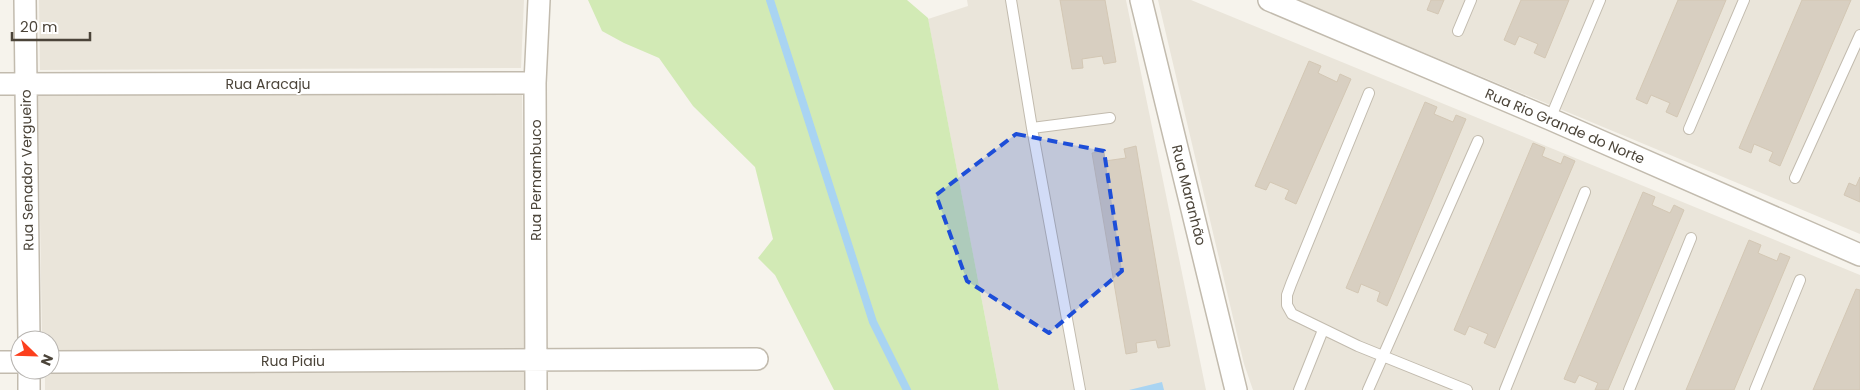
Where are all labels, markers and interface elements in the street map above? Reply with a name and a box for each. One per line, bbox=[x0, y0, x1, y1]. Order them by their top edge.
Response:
scale bar bbox=[12, 10, 90, 42]
text: 20 m bbox=[20, 16, 58, 37]
street label: Rua Aracaju bbox=[225, 74, 311, 94]
street label: Rua Rio Grande do Norte bbox=[1482, 83, 1648, 169]
street label: Rua Senador Vergueiro bbox=[16, 89, 38, 251]
street label: Rua Pernambuco bbox=[526, 119, 546, 241]
street label: Rua Maranhão bbox=[1167, 142, 1211, 248]
north arrow bbox=[10, 330, 60, 380]
text: N bbox=[36, 351, 58, 369]
street label: Rua Piaiu bbox=[261, 351, 325, 371]

